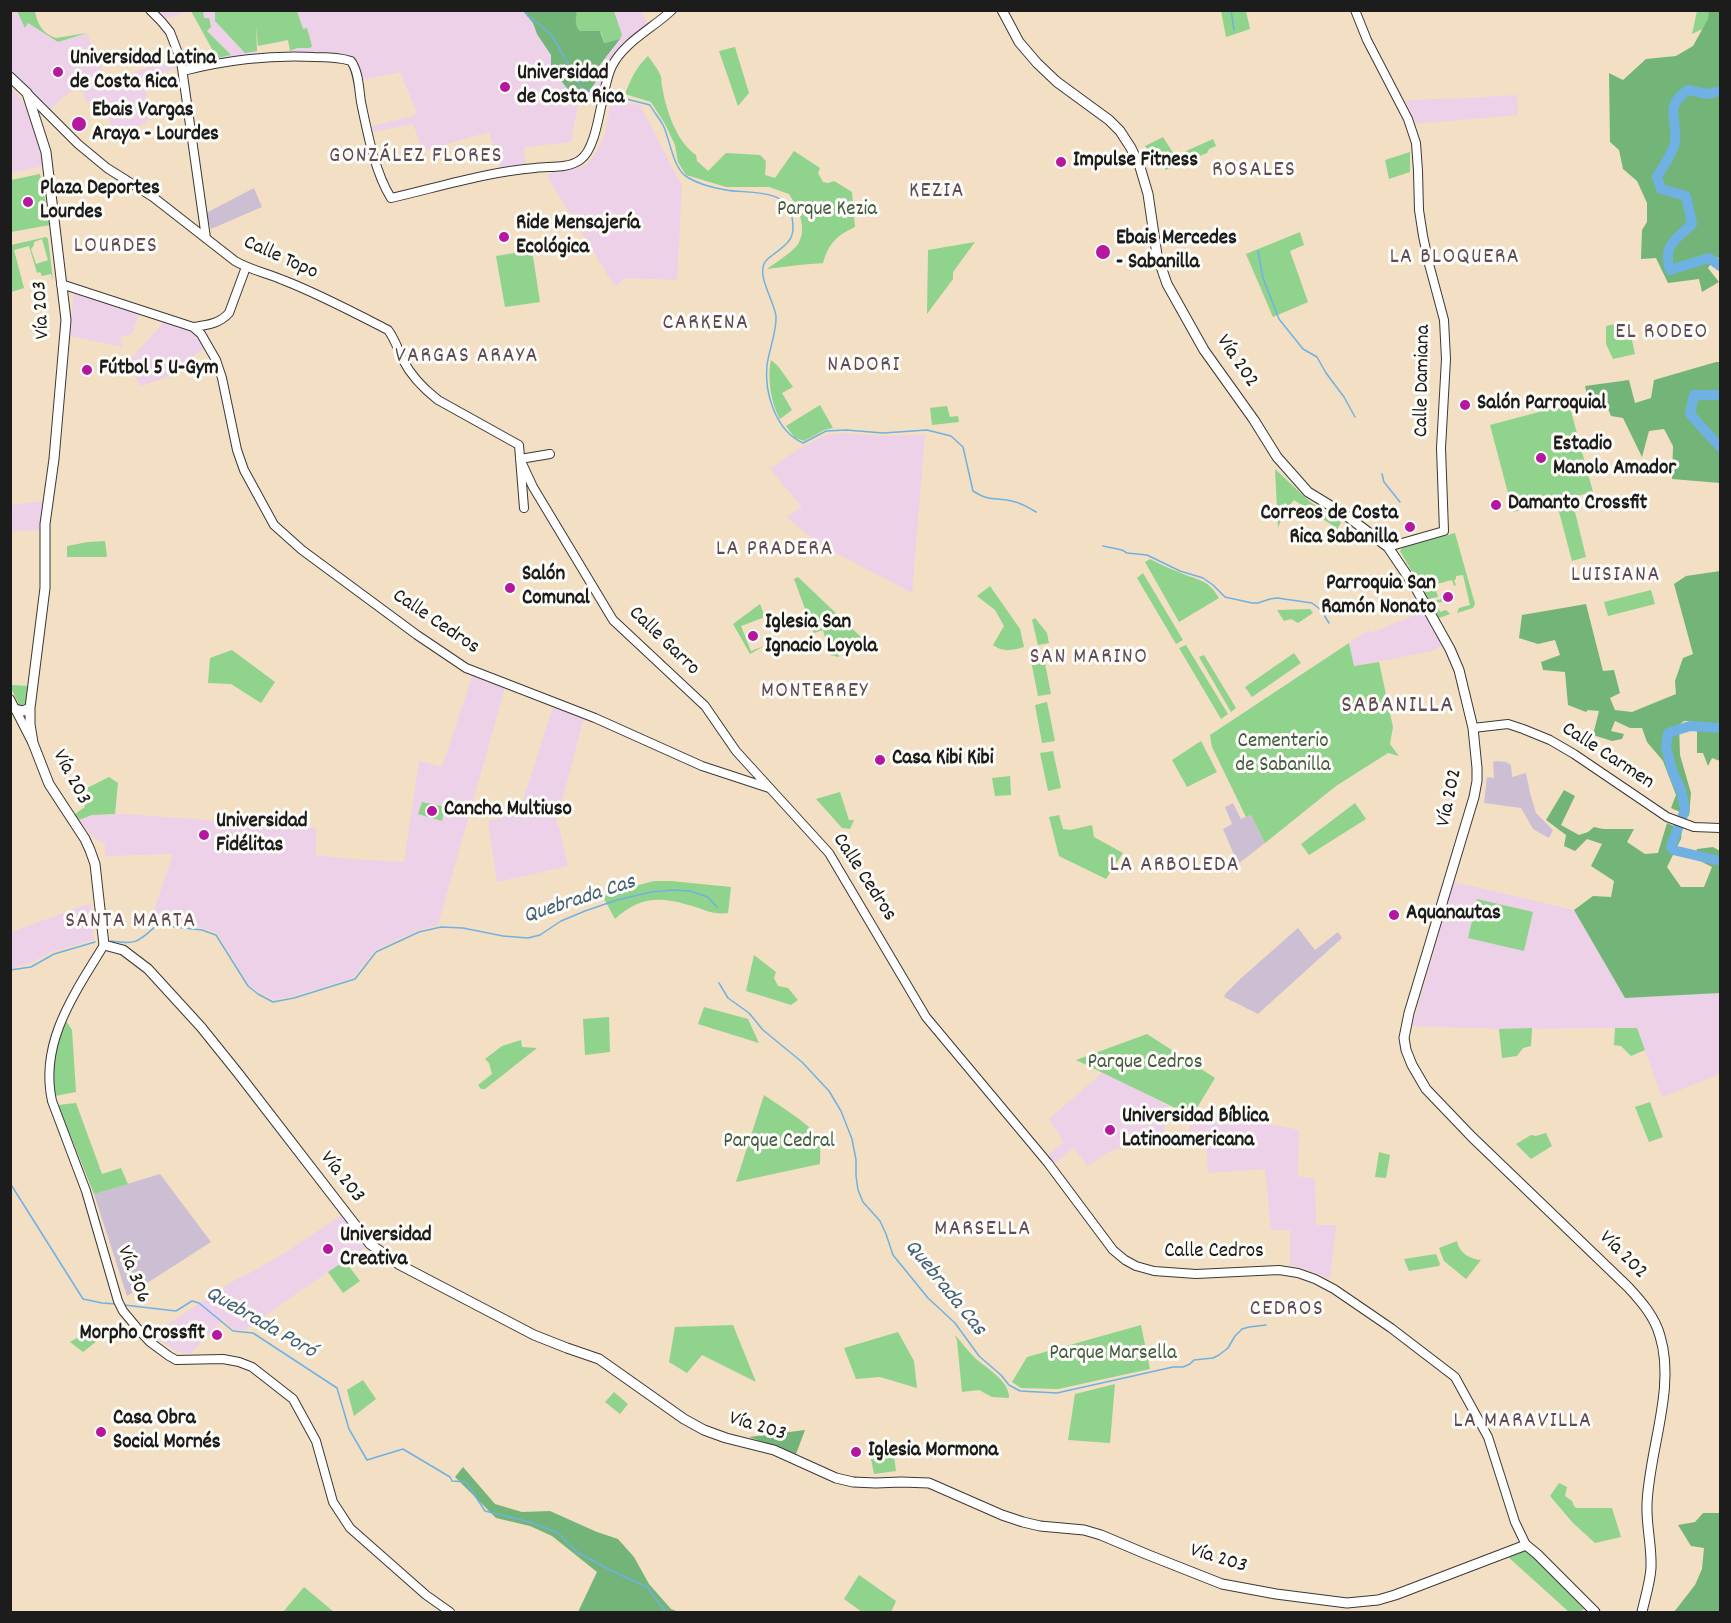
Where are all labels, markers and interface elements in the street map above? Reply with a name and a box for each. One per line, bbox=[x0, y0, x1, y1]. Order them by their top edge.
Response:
place label: Universidad Latina de Costa Rica bbox=[70, 47, 216, 97]
place label: Universidad de Costa Rica bbox=[517, 62, 624, 112]
marker: Universidad Latina de Costa Rica bbox=[51, 65, 65, 79]
marker: Universidad de Costa Rica bbox=[498, 80, 512, 94]
place label: Ebais Vargas Araya - Lourdes bbox=[92, 99, 219, 149]
marker: Ebais Vargas Araya - Lourdes bbox=[70, 115, 88, 133]
district label: GONZÁLEZ FLORES bbox=[329, 145, 503, 171]
place label: Impulse Fitness bbox=[1073, 149, 1198, 175]
marker: Impulse Fitness bbox=[1054, 155, 1068, 169]
district label: ROSALES bbox=[1212, 159, 1296, 185]
place label: Plaza Deportes Lourdes bbox=[40, 177, 160, 227]
district label: KEZIA bbox=[909, 180, 965, 206]
marker: Plaza Deportes Lourdes bbox=[21, 195, 35, 209]
park label: Parque Kezia bbox=[777, 198, 877, 224]
place label: Ride Mensajería Ecológica bbox=[516, 212, 640, 262]
place label: Ebais Mercedes - Sabanilla bbox=[1116, 227, 1237, 277]
marker: Ride Mensajería Ecológica bbox=[497, 230, 511, 244]
street label: Calle Topo bbox=[239, 231, 321, 287]
district label: LOURDES bbox=[74, 235, 158, 261]
marker: Ebais Mercedes - Sabanilla bbox=[1094, 243, 1112, 261]
district label: LA BLOQUERA bbox=[1390, 246, 1520, 272]
street label: Vía 203 bbox=[29, 280, 57, 340]
district label: CARKENA bbox=[662, 312, 750, 338]
district label: EL RODEO bbox=[1615, 321, 1709, 347]
street label: Calle Damiana bbox=[1410, 324, 1438, 438]
street label: Vía 202 bbox=[1209, 331, 1263, 393]
district label: VARGAS ARAYA bbox=[395, 345, 539, 371]
district label: NADORI bbox=[827, 354, 901, 380]
place label: Fútbol 5 U-Gym bbox=[99, 357, 219, 383]
marker: Fútbol 5 U-Gym bbox=[80, 363, 94, 377]
place label: Salón Parroquial bbox=[1477, 392, 1606, 418]
marker: Salón Parroquial bbox=[1458, 398, 1472, 412]
place label: Estadio Manolo Amador bbox=[1553, 433, 1676, 483]
marker: Estadio Manolo Amador bbox=[1534, 451, 1548, 465]
place label: Damanto Crossfit bbox=[1508, 492, 1647, 518]
marker: Damanto Crossfit bbox=[1489, 498, 1503, 512]
place label: Correos de Costa Rica Sabanilla bbox=[1260, 502, 1398, 552]
marker: Correos de Costa Rica Sabanilla bbox=[1403, 520, 1417, 534]
district label: LA PRADERA bbox=[716, 538, 834, 564]
place label: Salón Comunal bbox=[522, 563, 590, 613]
district label: LUISIANA bbox=[1571, 564, 1661, 590]
place label: Parroquia San Ramón Nonato bbox=[1321, 572, 1436, 622]
marker: Salón Comunal bbox=[503, 581, 517, 595]
street label: Calle Cedros bbox=[387, 585, 483, 661]
marker: Parroquia San Ramón Nonato bbox=[1441, 590, 1455, 604]
street label: Calle Garro bbox=[622, 602, 704, 682]
place label: Iglesia San Ignacio Loyola bbox=[765, 611, 877, 661]
marker: Iglesia San Ignacio Loyola bbox=[746, 629, 760, 643]
district label: SAN MARINO bbox=[1030, 646, 1148, 672]
district label: MONTERREY bbox=[761, 680, 869, 706]
district label: SABANILLA bbox=[1341, 694, 1455, 722]
street label: Calle Carmen bbox=[1556, 718, 1658, 796]
park label: Cementerio de Sabanilla bbox=[1235, 730, 1331, 780]
street label: Vía 203 bbox=[45, 746, 95, 810]
place label: Casa Kibi Kibi bbox=[892, 747, 993, 773]
marker: Casa Kibi Kibi bbox=[873, 753, 887, 767]
street label: Vía 202 bbox=[1433, 767, 1469, 829]
place label: Cancha Multiuso bbox=[444, 798, 572, 824]
marker: Cancha Multiuso bbox=[425, 804, 439, 818]
place label: Universidad Fidélitas bbox=[216, 810, 308, 860]
marker: Universidad Fidélitas bbox=[197, 828, 211, 842]
street label: Calle Cedros bbox=[825, 829, 901, 927]
district label: LA ARBOLEDA bbox=[1110, 854, 1240, 880]
water label: Quebrada Cas bbox=[521, 871, 639, 931]
place label: Aquanautas bbox=[1406, 902, 1501, 928]
marker: Aquanautas bbox=[1387, 908, 1401, 922]
district label: SANTA MARTA bbox=[65, 910, 197, 936]
park label: Parque Cedros bbox=[1087, 1051, 1203, 1077]
place label: Universidad Bíblica Latinoamericana bbox=[1122, 1105, 1269, 1155]
marker: Universidad Bíblica Latinoamericana bbox=[1103, 1123, 1117, 1137]
park label: Parque Cedral bbox=[723, 1130, 835, 1156]
street label: Vía 203 bbox=[313, 1147, 369, 1209]
district label: MARSELLA bbox=[934, 1218, 1032, 1244]
place label: Universidad Creativa bbox=[340, 1224, 432, 1274]
street label: Vía 202 bbox=[1592, 1226, 1652, 1286]
water label: Quebrada Cas bbox=[897, 1236, 991, 1342]
street label: Calle Cedros bbox=[1164, 1240, 1264, 1266]
marker: Universidad Creativa bbox=[321, 1242, 335, 1256]
street label: Vía 306 bbox=[110, 1243, 154, 1307]
water label: Quebrada Poró bbox=[200, 1282, 320, 1366]
district label: CEDROS bbox=[1250, 1298, 1324, 1324]
place label: Morpho Crossfit bbox=[79, 1322, 205, 1348]
marker: Morpho Crossfit bbox=[210, 1328, 224, 1342]
park label: Parque Marsella bbox=[1049, 1342, 1177, 1368]
place label: Casa Obra Social Mornés bbox=[113, 1407, 221, 1457]
street label: Vía 203 bbox=[725, 1407, 789, 1449]
district label: LA MARAVILLA bbox=[1453, 1410, 1593, 1436]
marker: Casa Obra Social Mornés bbox=[94, 1425, 108, 1439]
place label: Iglesia Mormona bbox=[868, 1439, 998, 1465]
marker: Iglesia Mormona bbox=[849, 1445, 863, 1459]
street label: Vía 203 bbox=[1186, 1539, 1250, 1581]

